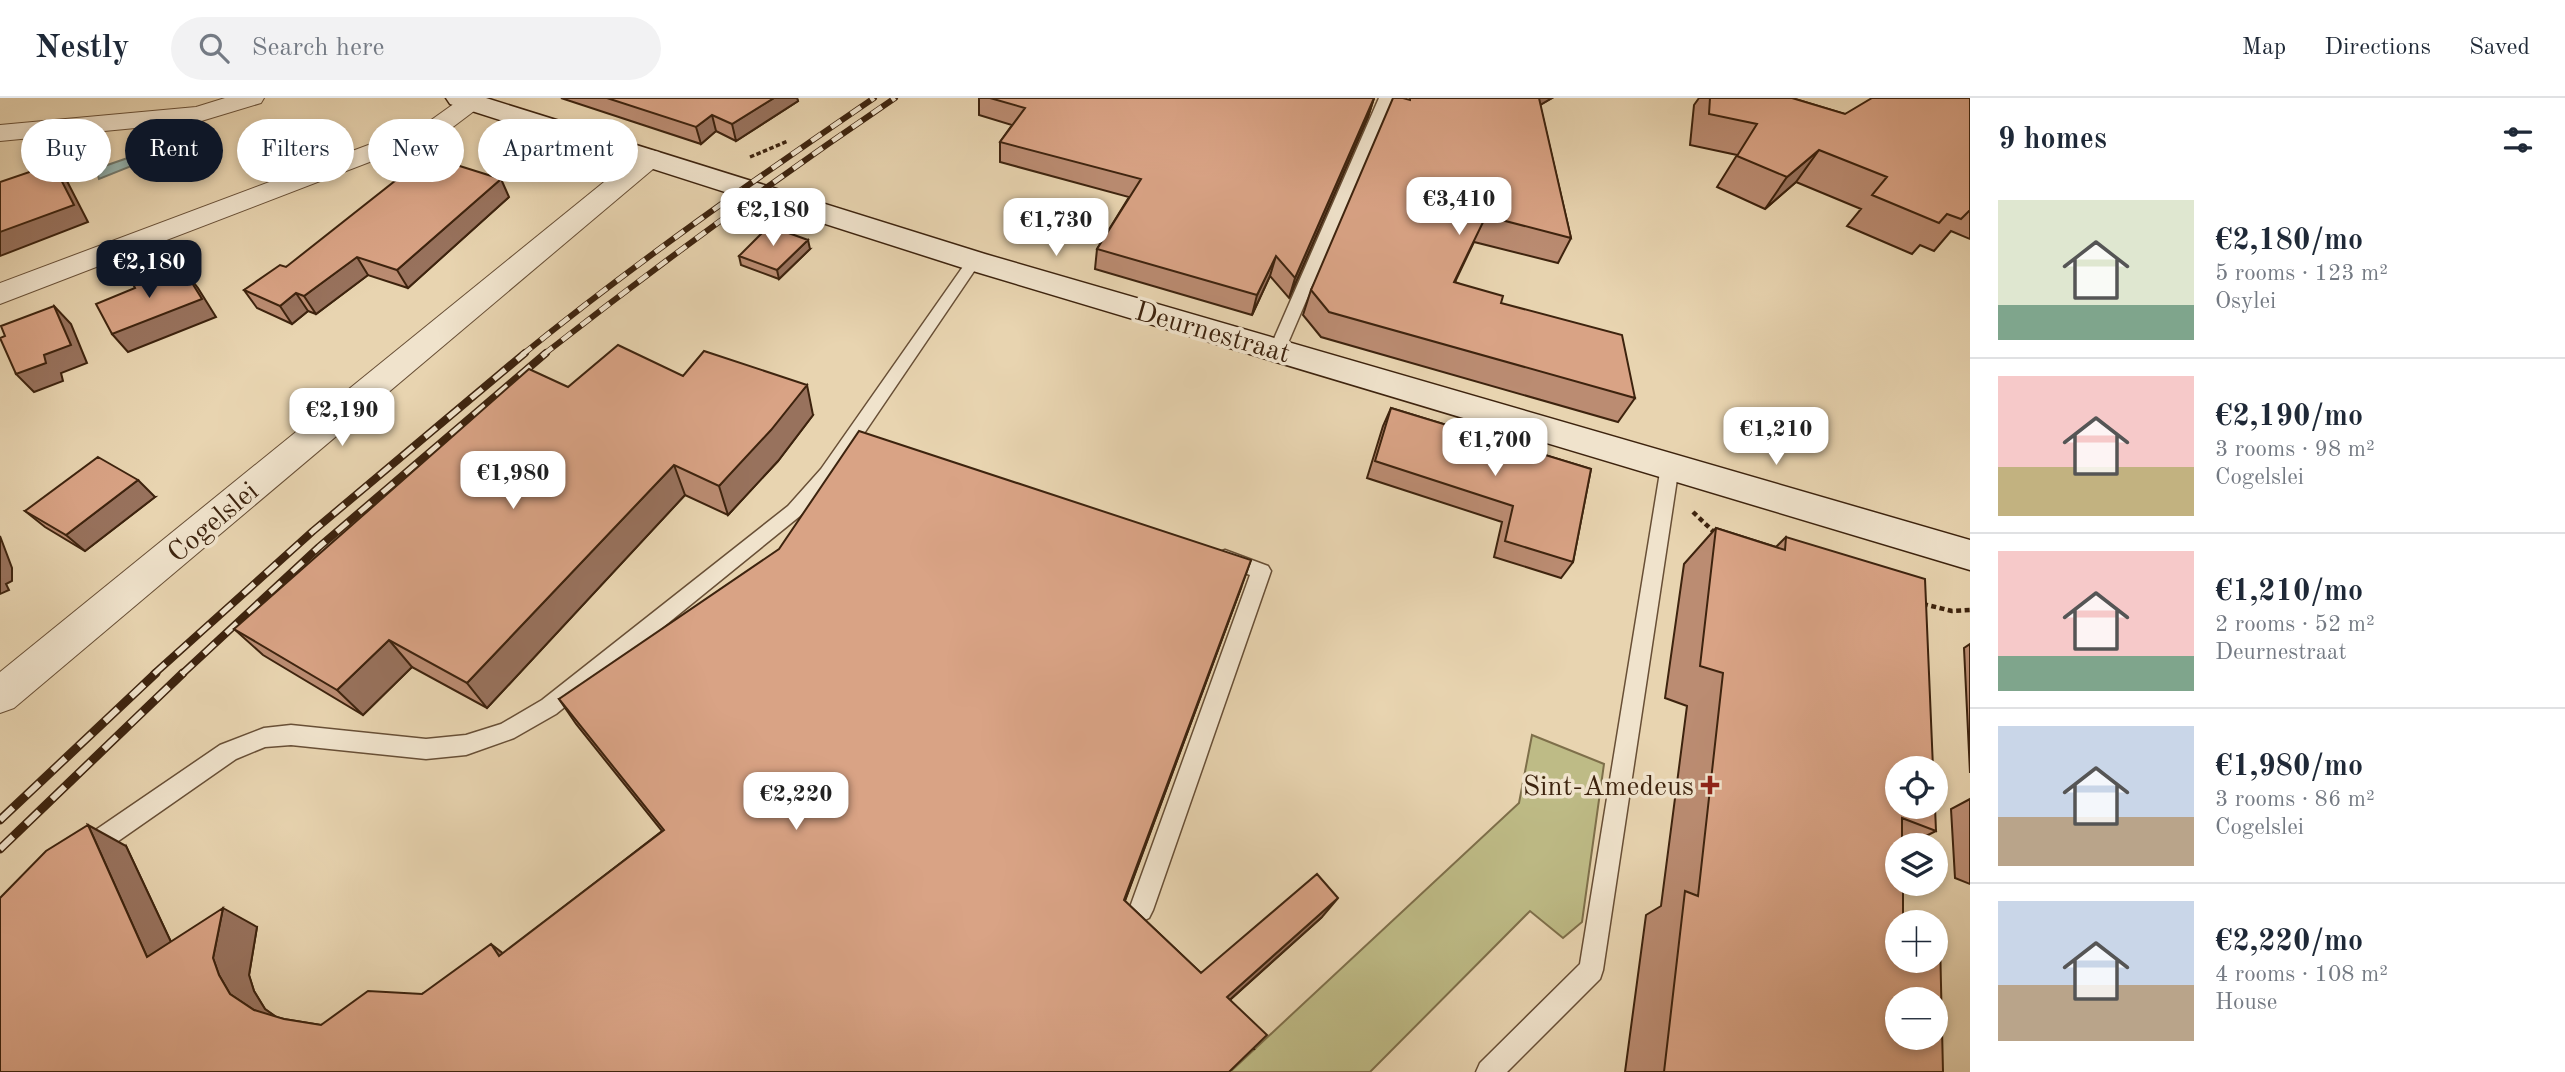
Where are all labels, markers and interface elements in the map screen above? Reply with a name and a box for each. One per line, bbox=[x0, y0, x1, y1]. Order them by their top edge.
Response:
search box bbox=[171, 17, 661, 80]
icon: search bbox=[195, 29, 233, 67]
text: Nestly bbox=[35, 32, 129, 65]
text: Search here bbox=[251, 35, 385, 61]
text: Map bbox=[2242, 36, 2286, 60]
text: Directions bbox=[2324, 36, 2431, 60]
text: Saved bbox=[2469, 36, 2530, 60]
chip: Buy bbox=[21, 119, 111, 182]
chip: Rent bbox=[125, 119, 223, 182]
chip: Filters bbox=[237, 119, 354, 182]
chip: New bbox=[368, 119, 464, 182]
chip: Apartment bbox=[478, 119, 638, 182]
icon: filters bbox=[2499, 121, 2537, 159]
text: 9 homes bbox=[1998, 125, 2107, 155]
pin: €3,410 bbox=[1402, 178, 1516, 237]
pin: €2,180 bbox=[716, 188, 830, 248]
text: €3,410 bbox=[1422, 188, 1496, 211]
pin: €1,730 bbox=[999, 198, 1113, 258]
text: €2,180 bbox=[736, 199, 810, 222]
text: €1,730 bbox=[1019, 209, 1093, 232]
text: €2,180/mo bbox=[2215, 226, 2363, 256]
icon: home bbox=[2054, 228, 2138, 312]
pin: €2,180 bbox=[92, 240, 206, 300]
text: €2,180 bbox=[112, 251, 186, 274]
text: 5 rooms · 123 m² bbox=[2215, 262, 2388, 285]
text: Osylei bbox=[2215, 290, 2276, 313]
street label: Deurnestraat bbox=[1131, 298, 1293, 369]
pin: €2,190 bbox=[285, 388, 399, 448]
text: €2,190 bbox=[305, 399, 379, 422]
text: €2,190/mo bbox=[2215, 402, 2363, 432]
icon: home bbox=[2054, 404, 2138, 488]
pin: €1,210 bbox=[1719, 408, 1833, 467]
pin: €1,700 bbox=[1438, 418, 1552, 478]
text: €1,210 bbox=[1739, 418, 1813, 441]
text: €1,700 bbox=[1458, 429, 1532, 452]
text: 3 rooms · 98 m² bbox=[2215, 438, 2375, 461]
pin: €1,980 bbox=[456, 452, 570, 511]
text: €1,980 bbox=[476, 462, 550, 485]
text: Cogelslei bbox=[2215, 466, 2304, 489]
street label: Cogelslei bbox=[163, 478, 264, 569]
text: €1,210/mo bbox=[2215, 577, 2363, 607]
icon: home bbox=[2054, 579, 2138, 663]
text: 2 rooms · 52 m² bbox=[2215, 613, 2375, 636]
text: Deurnestraat bbox=[2215, 641, 2346, 664]
text: €1,980/mo bbox=[2215, 752, 2363, 782]
icon: home bbox=[2054, 754, 2138, 838]
map controls bbox=[1885, 756, 1948, 1050]
button: locate bbox=[1885, 756, 1948, 819]
pin: €2,220 bbox=[739, 772, 853, 832]
place label: Sint-Amedeus bbox=[1523, 774, 1694, 802]
marker: Sint-Amedeus bbox=[1700, 775, 1720, 795]
text: €2,220 bbox=[759, 783, 833, 806]
text: 3 rooms · 86 m² bbox=[2215, 788, 2375, 811]
text: Cogelslei bbox=[2215, 816, 2304, 839]
button: layers bbox=[1885, 833, 1948, 896]
button: + bbox=[1885, 910, 1948, 973]
text: €2,220/mo bbox=[2215, 927, 2363, 957]
icon: home bbox=[2054, 929, 2138, 1013]
text: 4 rooms · 108 m² bbox=[2215, 963, 2388, 986]
button: − bbox=[1885, 987, 1948, 1050]
text: House bbox=[2215, 991, 2277, 1014]

